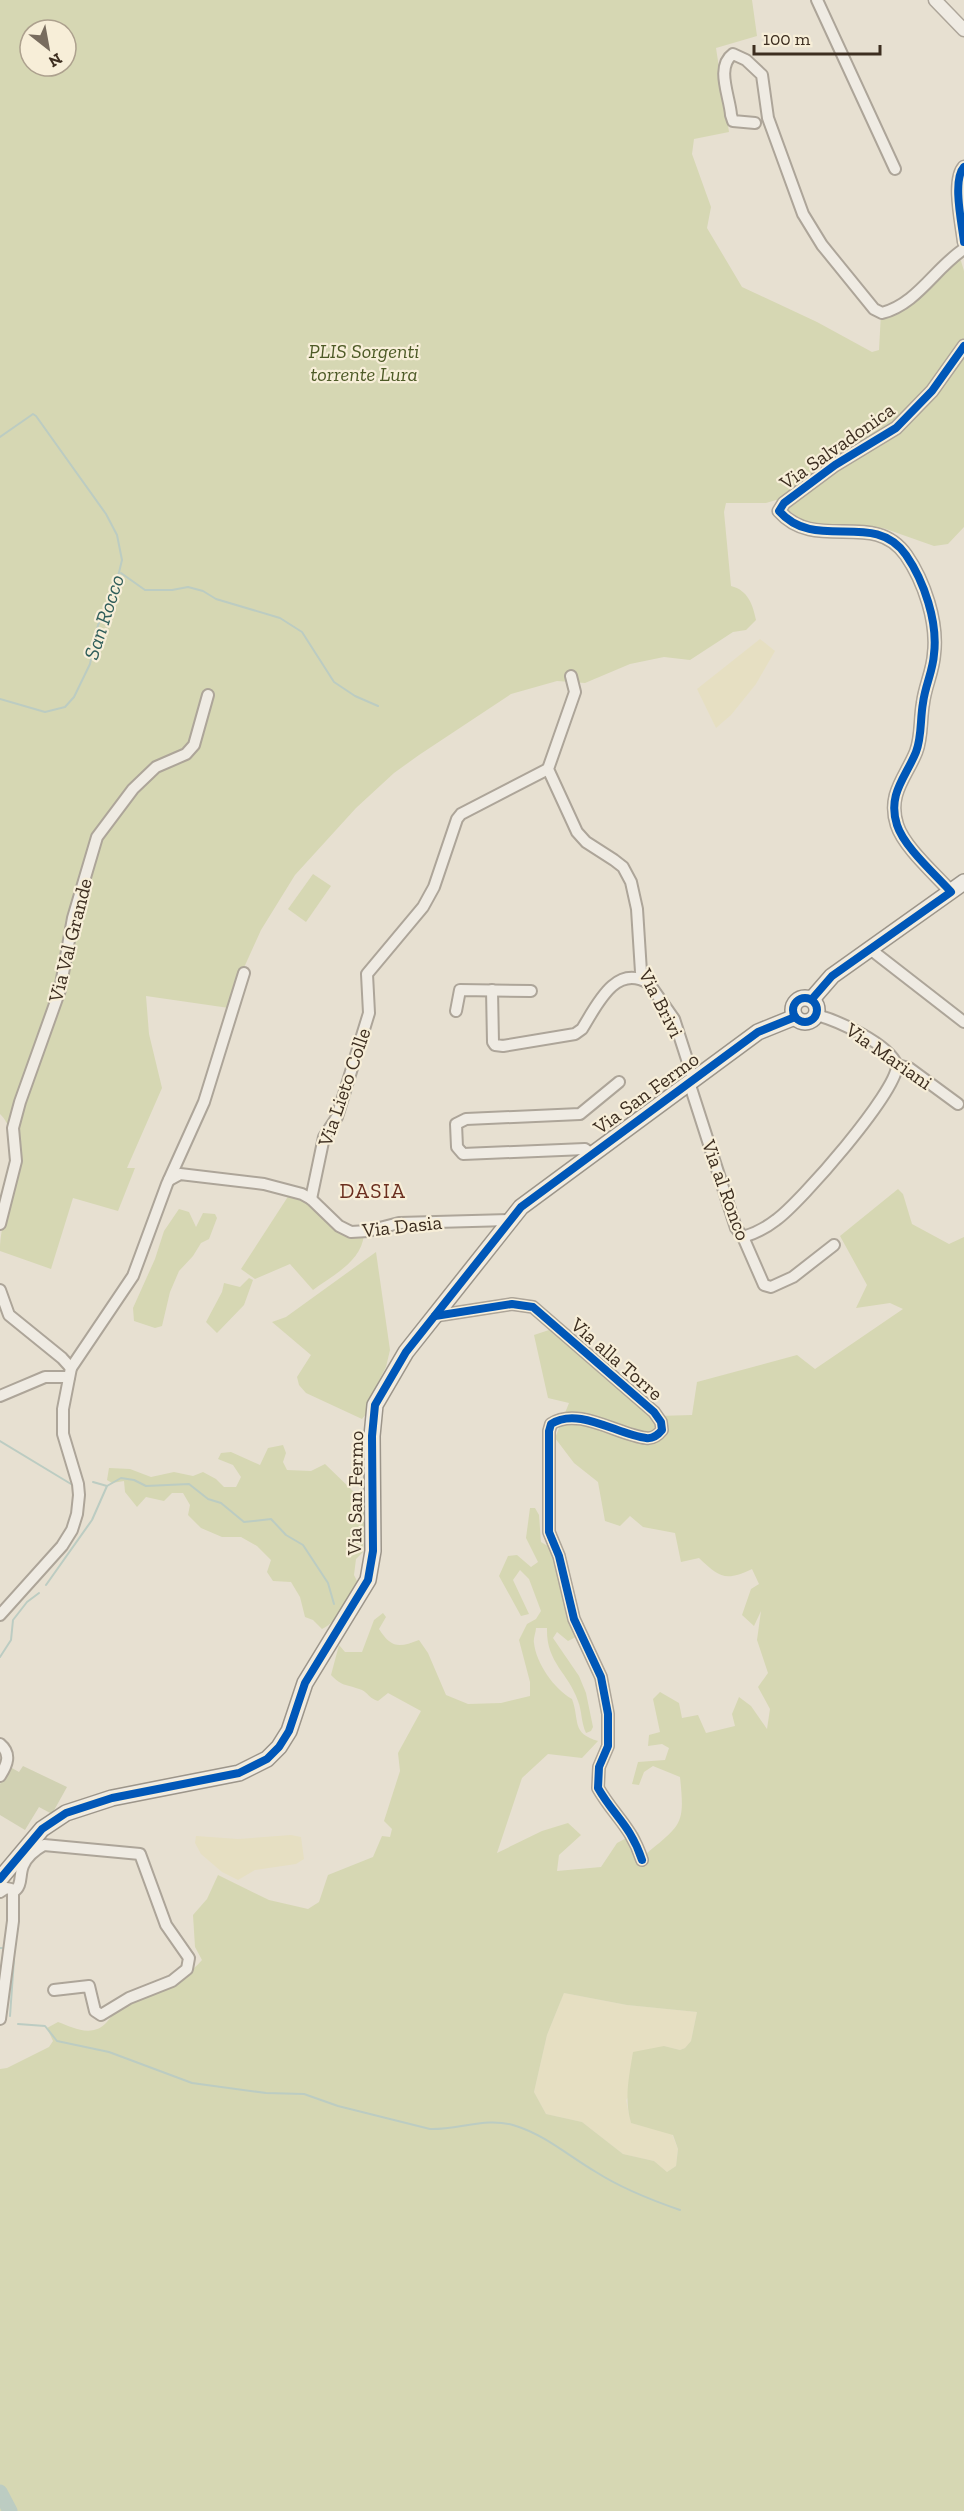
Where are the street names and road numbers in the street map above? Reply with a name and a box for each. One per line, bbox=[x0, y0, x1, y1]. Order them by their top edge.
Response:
street label: Via Salvadonica bbox=[774, 397, 899, 495]
street label: Via Val Grande bbox=[43, 876, 97, 1005]
street label: Via Brivi bbox=[633, 964, 689, 1042]
street label: Via Mariani bbox=[840, 1017, 937, 1095]
street label: Via Lieto Colle bbox=[312, 1025, 375, 1150]
street label: Via San Fermo bbox=[588, 1047, 704, 1140]
street label: Via al Ronco bbox=[696, 1136, 755, 1244]
street label: Via Dasia bbox=[360, 1210, 443, 1242]
street label: Via alla Torre bbox=[565, 1312, 668, 1405]
street label: Via San Fermo bbox=[342, 1430, 368, 1557]

